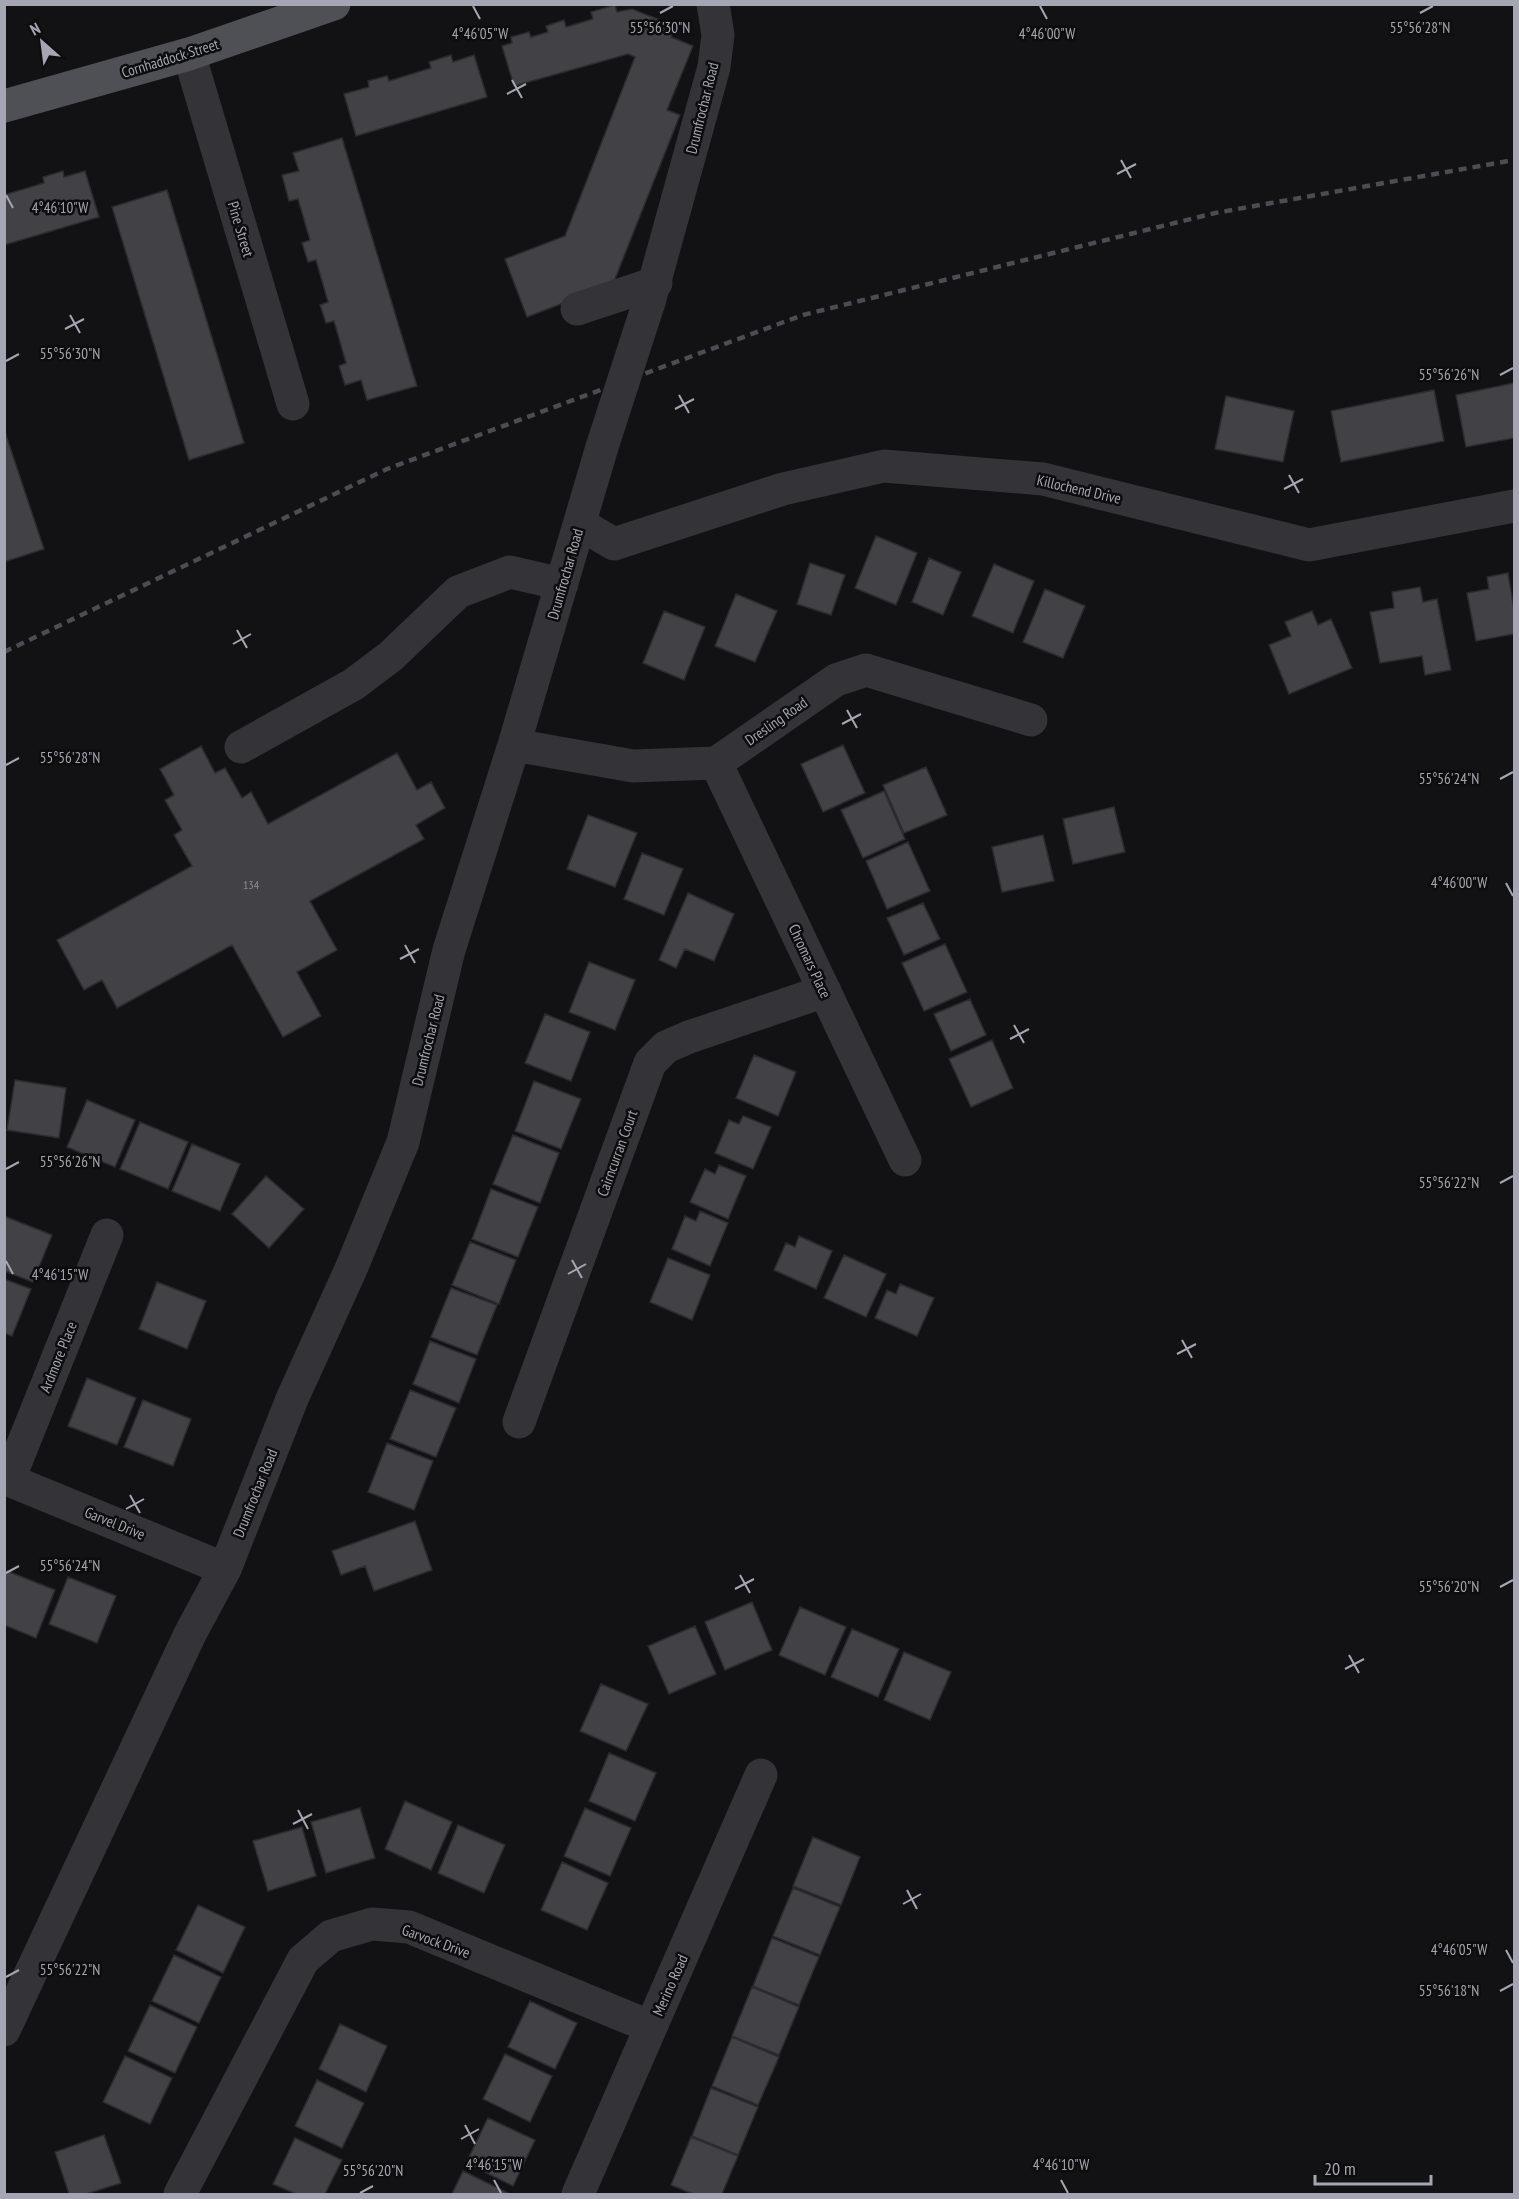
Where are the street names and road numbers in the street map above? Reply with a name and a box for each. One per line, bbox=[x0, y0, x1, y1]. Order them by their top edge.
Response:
street label: Cornhaddock Street bbox=[119, 34, 221, 82]
street label: Drumfrochar Road bbox=[681, 60, 723, 156]
street label: Pine Street bbox=[224, 199, 258, 259]
street label: Killochend Drive bbox=[1035, 470, 1123, 508]
street label: Drumfrochar Road bbox=[543, 526, 587, 622]
street label: Dresling Road bbox=[741, 693, 811, 749]
street label: Chromars Place bbox=[785, 921, 835, 1001]
street label: Drumfrochar Road bbox=[407, 992, 449, 1088]
street label: Cairncurran Court bbox=[593, 1107, 641, 1199]
street label: Ardmore Place bbox=[35, 1319, 81, 1395]
street label: Drumfrochar Road bbox=[229, 1446, 281, 1540]
street label: Garvel Drive bbox=[82, 1502, 148, 1544]
street label: Garvock Drive bbox=[399, 1920, 473, 1962]
street label: Merino Road bbox=[648, 1951, 692, 2019]

